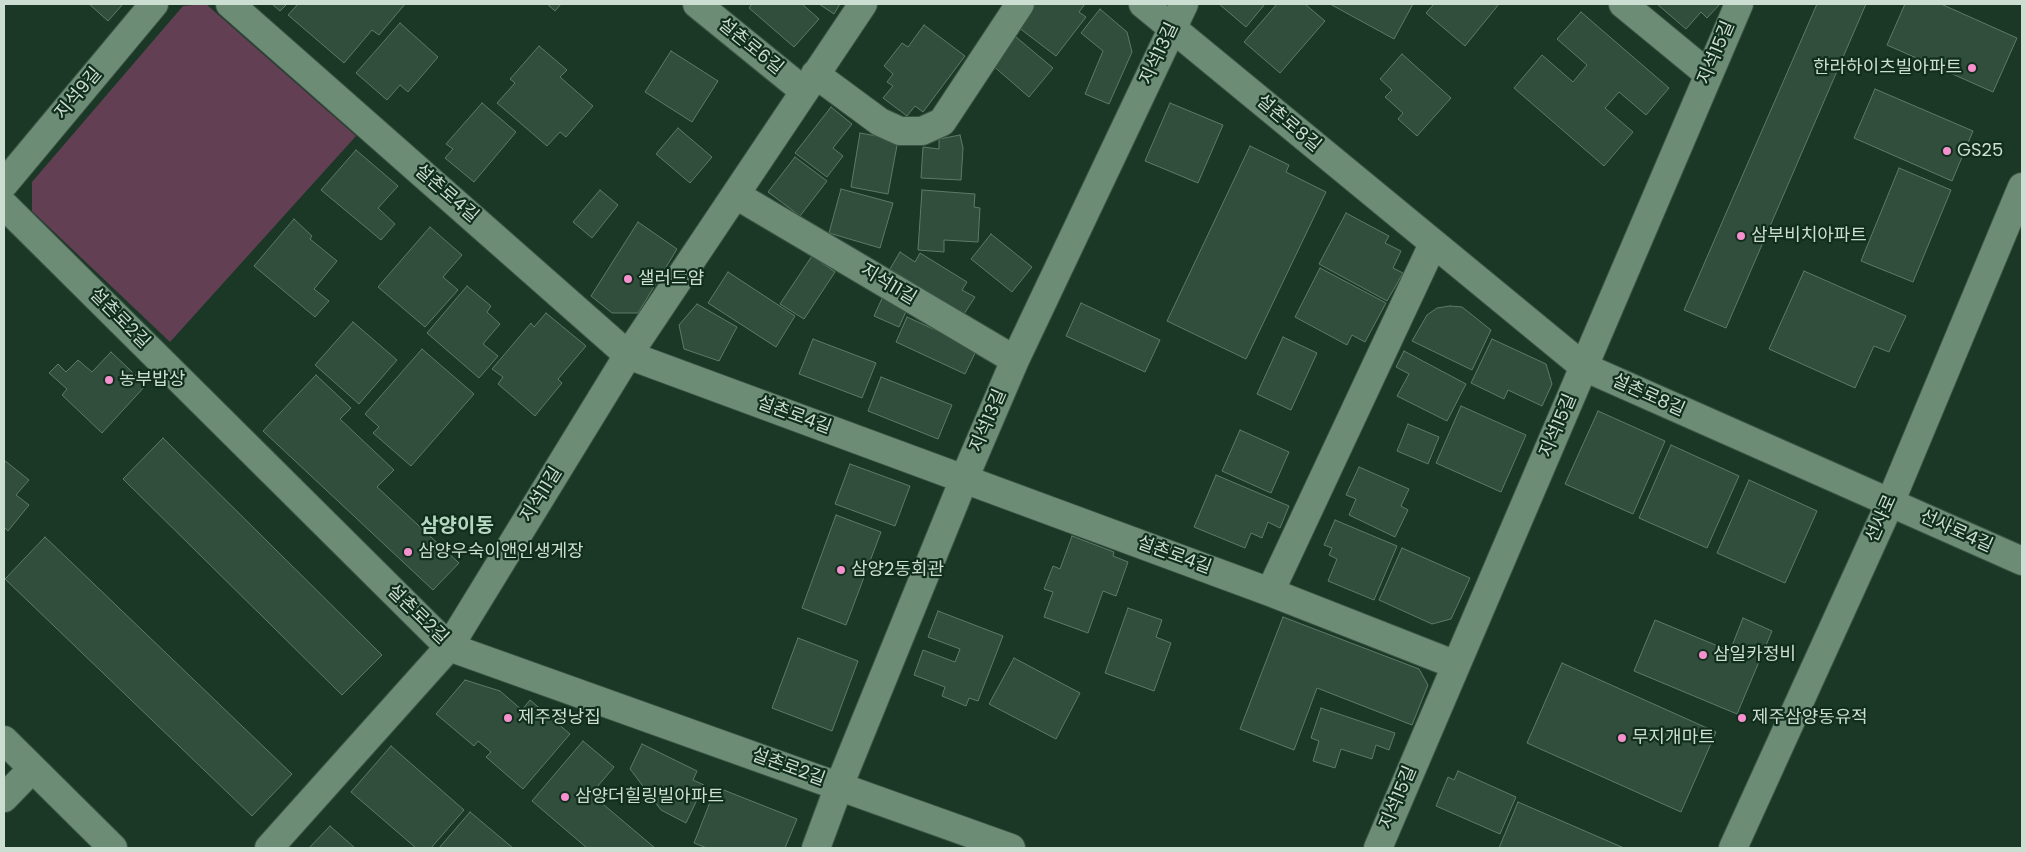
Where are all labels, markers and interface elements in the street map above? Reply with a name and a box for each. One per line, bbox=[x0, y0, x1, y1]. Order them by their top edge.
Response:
street label: 설촌로6길 bbox=[713, 14, 787, 80]
street label: 지석15길 bbox=[1694, 18, 1740, 88]
street label: 지석13길 bbox=[1136, 20, 1184, 88]
place label: 한라하이츠빌아파트 bbox=[1813, 57, 1962, 79]
marker: 한라하이츠빌아파트 bbox=[1966, 62, 1978, 74]
street label: 지석9길 bbox=[51, 64, 107, 124]
street label: 설촌로8길 bbox=[1251, 91, 1325, 157]
place label: GS25 bbox=[1957, 140, 2003, 162]
marker: GS25 bbox=[1941, 145, 1953, 157]
street label: 설촌로4길 bbox=[410, 160, 482, 228]
place label: 삼부비치아파트 bbox=[1751, 225, 1867, 247]
marker: 삼부비치아파트 bbox=[1735, 230, 1747, 242]
street label: 지석11길 bbox=[856, 260, 920, 310]
place label: 샐러드얌 bbox=[638, 268, 704, 290]
marker: 샐러드얌 bbox=[622, 273, 634, 285]
street label: 설촌로2길 bbox=[84, 284, 154, 354]
place label: 농부밥상 bbox=[119, 369, 185, 391]
street label: 설촌로8길 bbox=[1608, 370, 1688, 422]
marker: 농부밥상 bbox=[103, 374, 115, 386]
street label: 지석13길 bbox=[966, 386, 1012, 456]
street label: 지석15길 bbox=[1536, 391, 1582, 461]
street label: 설촌로4길 bbox=[754, 393, 834, 439]
street label: 지석11길 bbox=[517, 463, 567, 527]
street label: 선사로 bbox=[1862, 492, 1902, 546]
street label: 선사로4길 bbox=[1916, 506, 1996, 558]
district label: 삼양이동 bbox=[420, 515, 494, 539]
street label: 설촌로4길 bbox=[1134, 533, 1214, 579]
place label: 삼양우숙이앤인생게장 bbox=[418, 541, 584, 563]
marker: 삼양우숙이앤인생게장 bbox=[402, 546, 414, 558]
place label: 삼양2동회관 bbox=[851, 559, 944, 581]
marker: 삼양2동회관 bbox=[835, 564, 847, 576]
street label: 설촌로2길 bbox=[382, 581, 452, 649]
place label: 삼일카정비 bbox=[1713, 644, 1796, 666]
marker: 삼일카정비 bbox=[1697, 649, 1709, 661]
place label: 제주정낭집 bbox=[518, 707, 601, 729]
place label: 제주삼양동유적 bbox=[1752, 707, 1868, 729]
marker: 제주정낭집 bbox=[502, 712, 514, 724]
marker: 제주삼양동유적 bbox=[1736, 712, 1748, 724]
place label: 무지개마트 bbox=[1632, 727, 1715, 749]
marker: 무지개마트 bbox=[1616, 732, 1628, 744]
street label: 설촌로2길 bbox=[748, 745, 828, 791]
street label: 지석15길 bbox=[1376, 763, 1422, 833]
place label: 삼양더힐링빌아파트 bbox=[575, 786, 724, 808]
marker: 삼양더힐링빌아파트 bbox=[559, 791, 571, 803]

